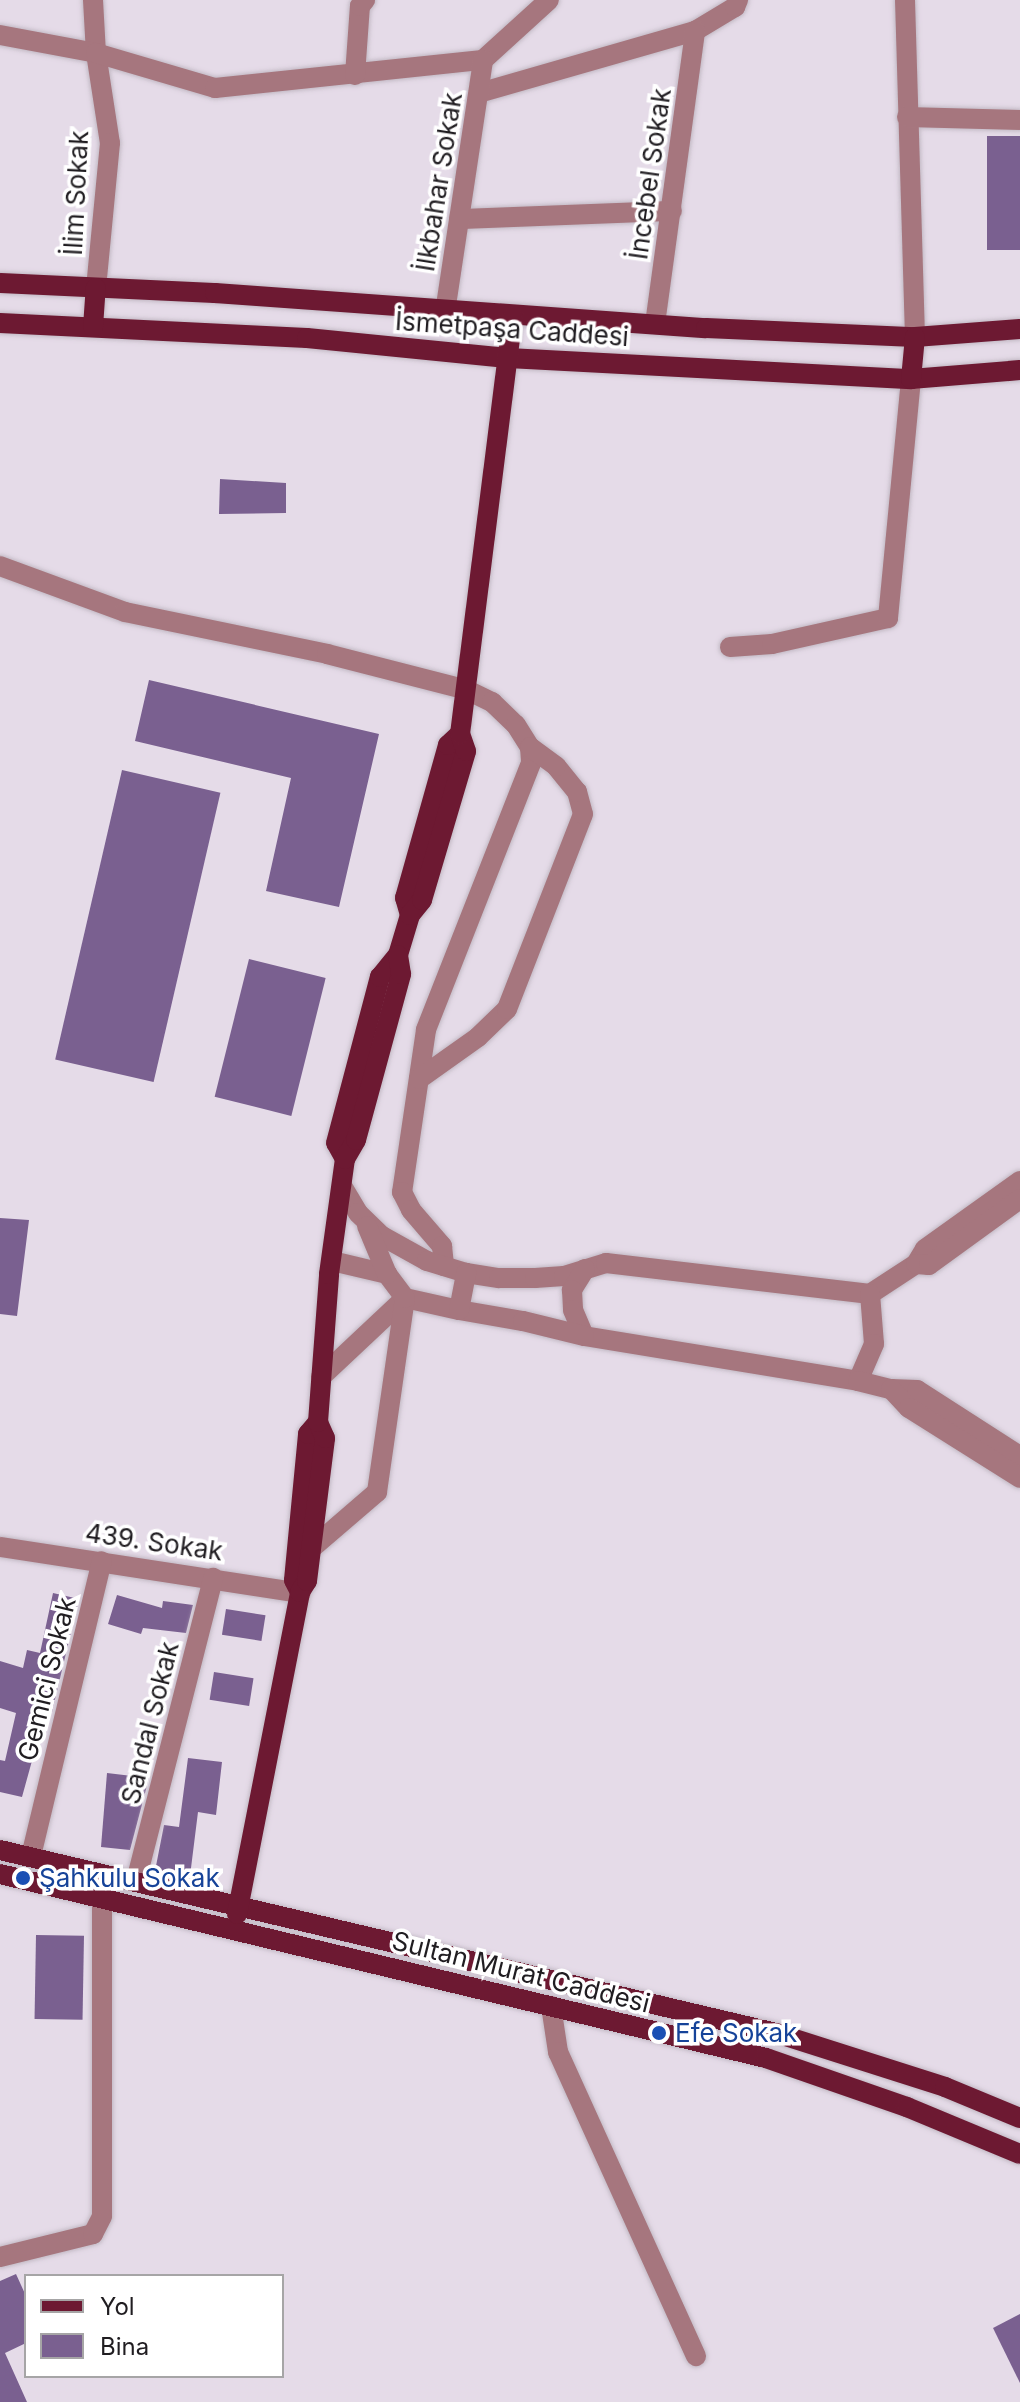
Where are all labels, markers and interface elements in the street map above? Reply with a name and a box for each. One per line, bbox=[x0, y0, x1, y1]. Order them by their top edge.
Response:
street label: İncebel Sokak bbox=[623, 86, 677, 262]
street label: İlkbahar Sokak bbox=[409, 90, 469, 274]
street label: İlim Sokak bbox=[57, 130, 95, 256]
street label: İsmetpaşa Caddesi bbox=[394, 305, 630, 353]
street label: 439. Sokak bbox=[83, 1517, 225, 1567]
street label: Gemici Sokak bbox=[12, 1594, 82, 1764]
street label: Sandal Sokak bbox=[115, 1639, 185, 1807]
place label: Şahkulu Sokak bbox=[39, 1862, 220, 1894]
marker: Şahkulu Sokak bbox=[14, 1869, 32, 1887]
street label: Sultan Murat Caddesi bbox=[389, 1925, 653, 2019]
place label: Efe Sokak bbox=[675, 2017, 797, 2049]
marker: Efe Sokak bbox=[650, 2024, 668, 2042]
legend bbox=[24, 2274, 284, 2378]
text: Yol bbox=[100, 2292, 135, 2321]
text: Bina bbox=[100, 2332, 149, 2361]

